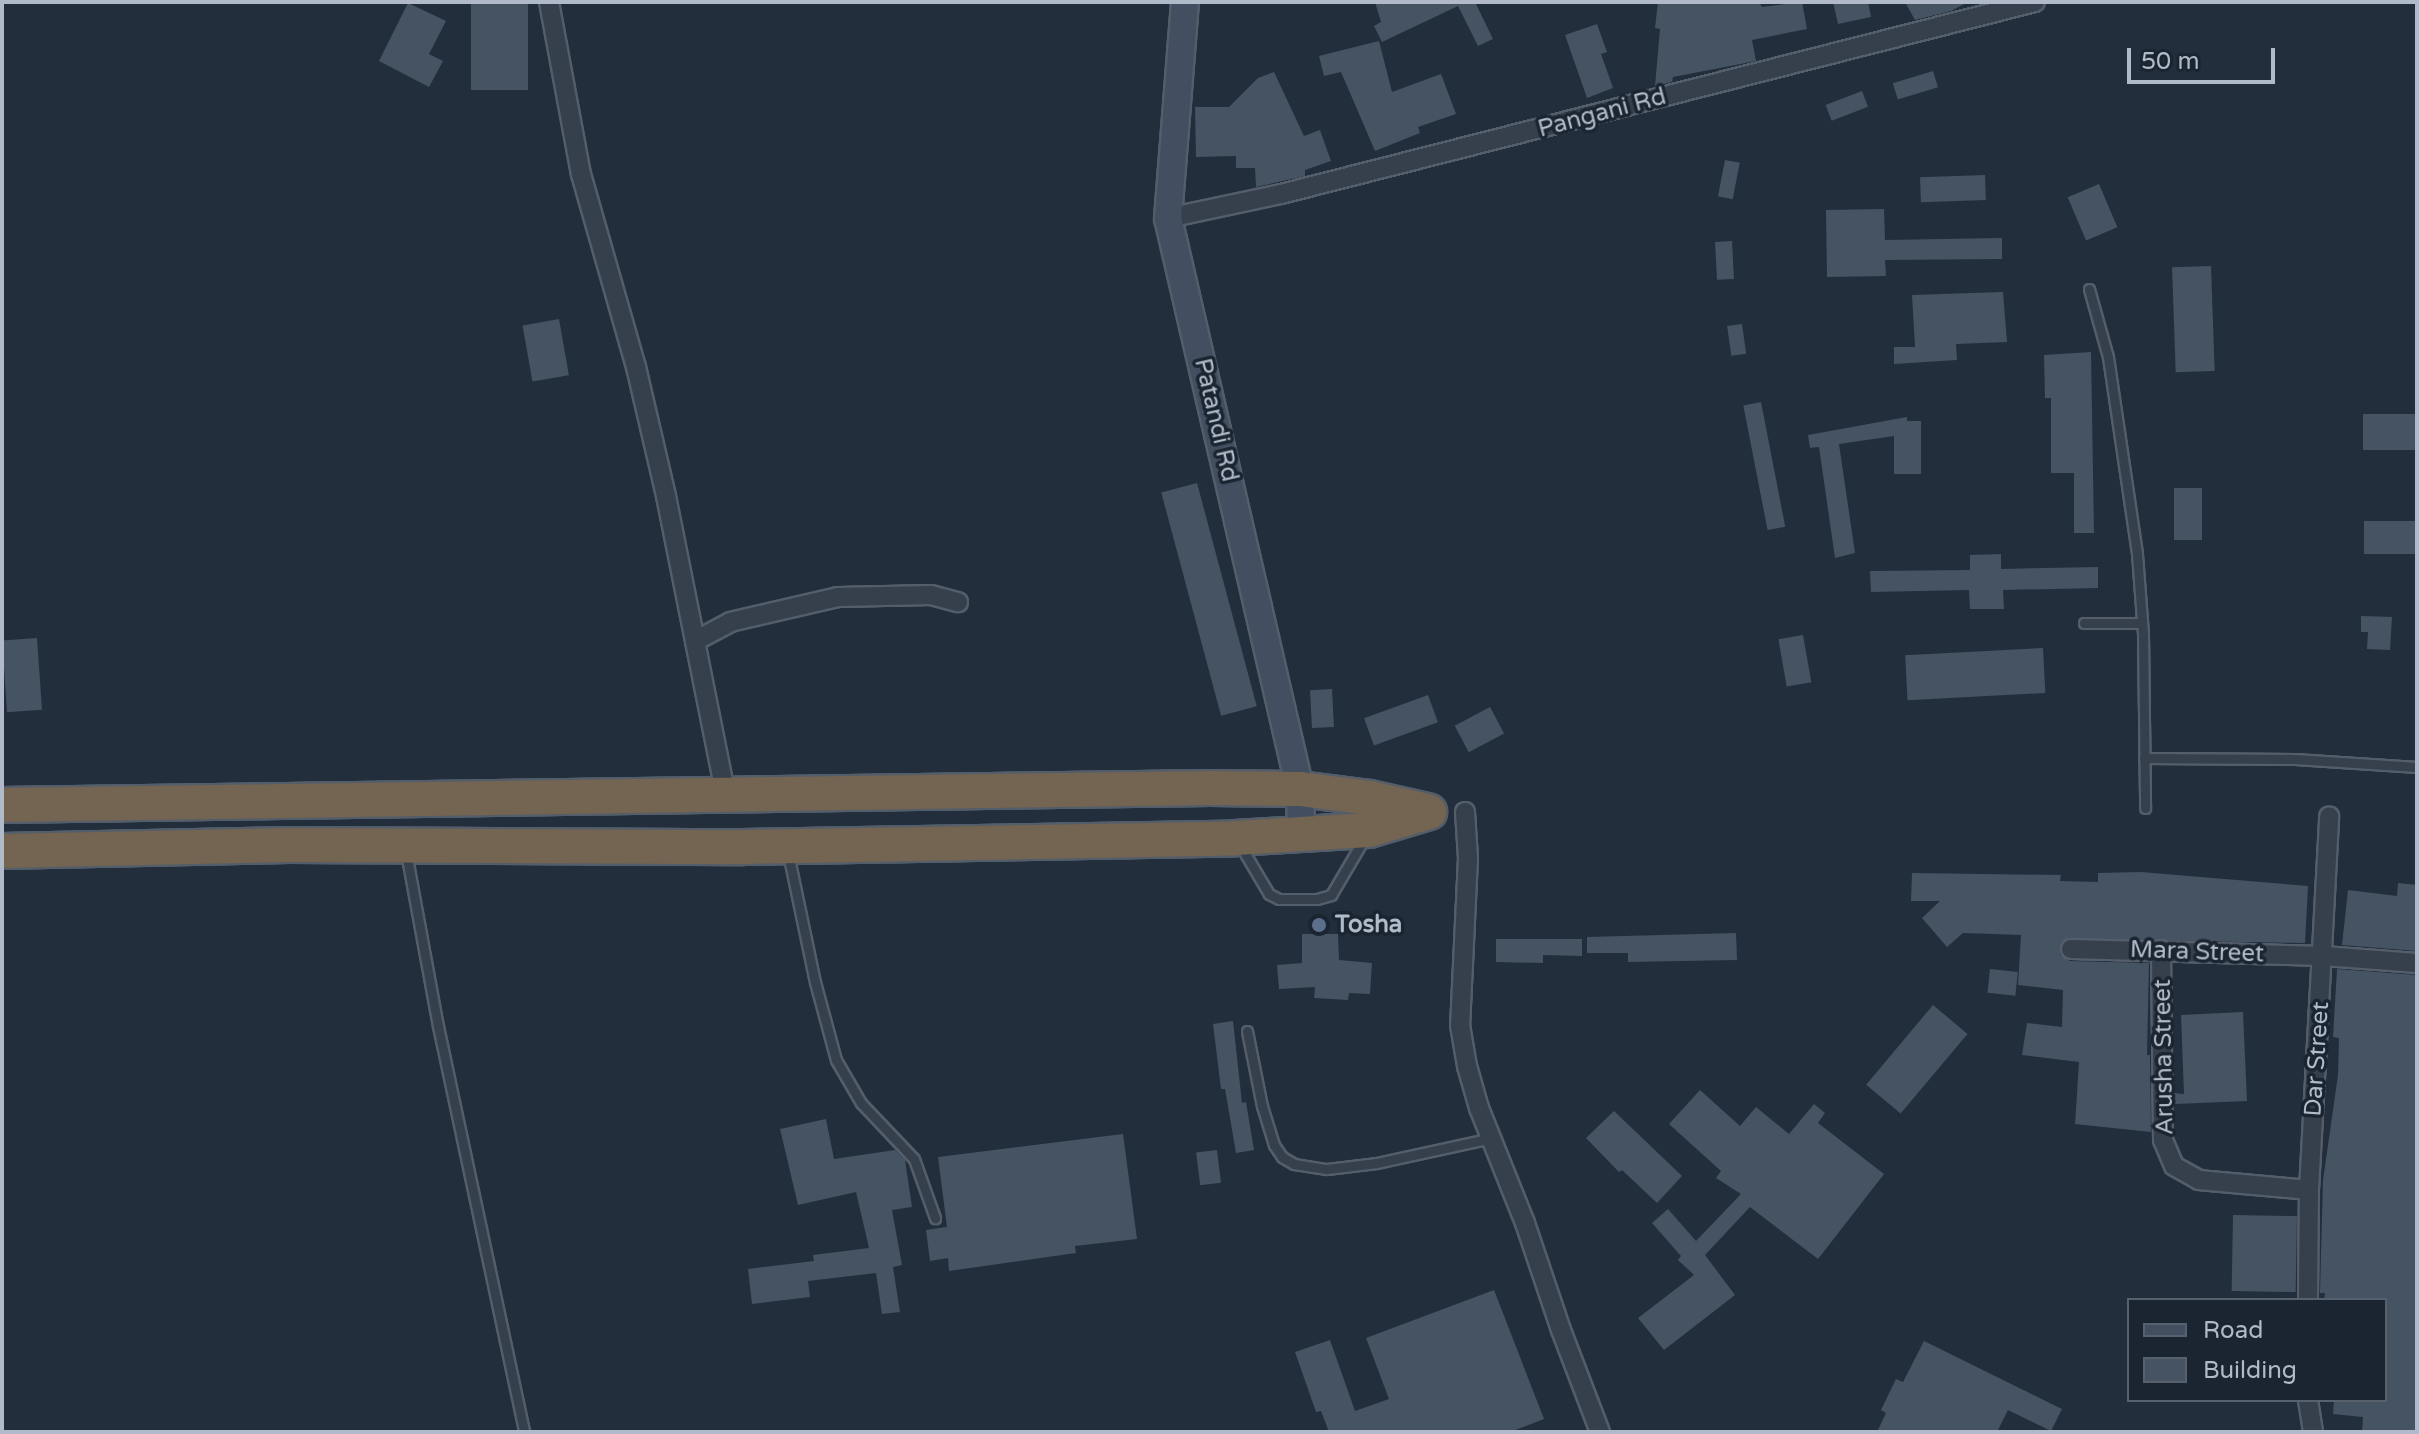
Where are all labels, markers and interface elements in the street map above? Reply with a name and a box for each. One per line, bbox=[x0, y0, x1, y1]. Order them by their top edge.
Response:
scale bar bbox=[2131, 32, 2279, 82]
text: 50 m bbox=[2141, 47, 2199, 76]
street label: Pangani Rd bbox=[1535, 82, 1669, 144]
street label: Patandi Rd bbox=[1188, 356, 1244, 484]
place label: Tosha bbox=[1335, 911, 1402, 939]
marker: Tosha bbox=[1310, 916, 1328, 934]
street label: Mara Street bbox=[2129, 935, 2265, 969]
street label: Arusha Street bbox=[2148, 979, 2180, 1135]
street label: Dar Street bbox=[2299, 1000, 2335, 1118]
legend bbox=[2127, 1298, 2387, 1402]
text: Road bbox=[2203, 1316, 2263, 1345]
text: Building bbox=[2203, 1356, 2297, 1385]

